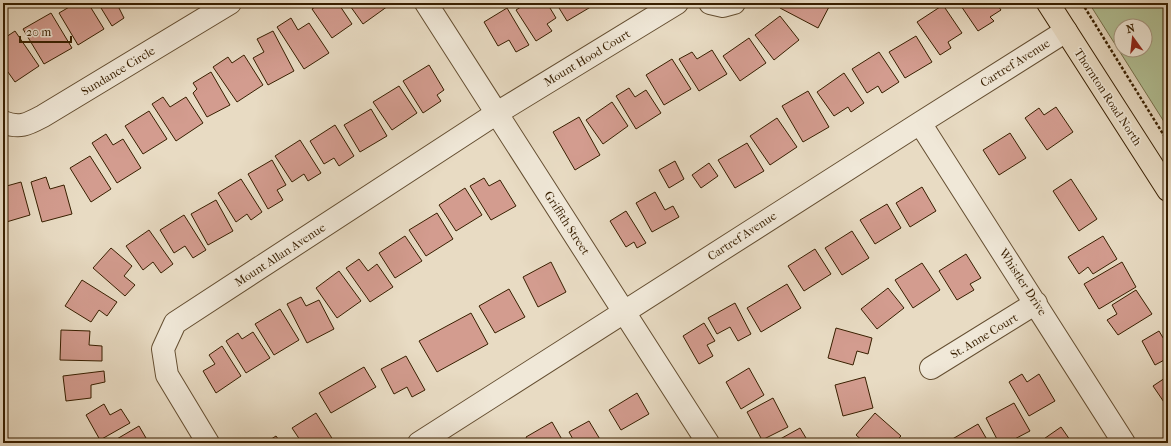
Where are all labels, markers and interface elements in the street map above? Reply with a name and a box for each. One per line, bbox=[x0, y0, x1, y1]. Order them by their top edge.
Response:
scale bar bbox=[20, 18, 71, 44]
north arrow bbox=[1113, 18, 1153, 58]
text: N bbox=[1125, 21, 1137, 36]
text: 20 m bbox=[26, 25, 51, 39]
street label: Mount Hood Court bbox=[541, 26, 633, 89]
street label: Cartref Avenue bbox=[978, 36, 1052, 90]
street label: Sundance Circle bbox=[79, 43, 158, 99]
street label: Thornton Road North bbox=[1071, 46, 1145, 148]
street label: Griffith Street bbox=[541, 189, 593, 258]
street label: Cartref Avenue bbox=[705, 208, 779, 263]
street label: Mount Allan Avenue bbox=[232, 220, 328, 290]
street label: Whistler Drive bbox=[996, 245, 1050, 318]
street label: St. Anne Court bbox=[948, 310, 1021, 362]

